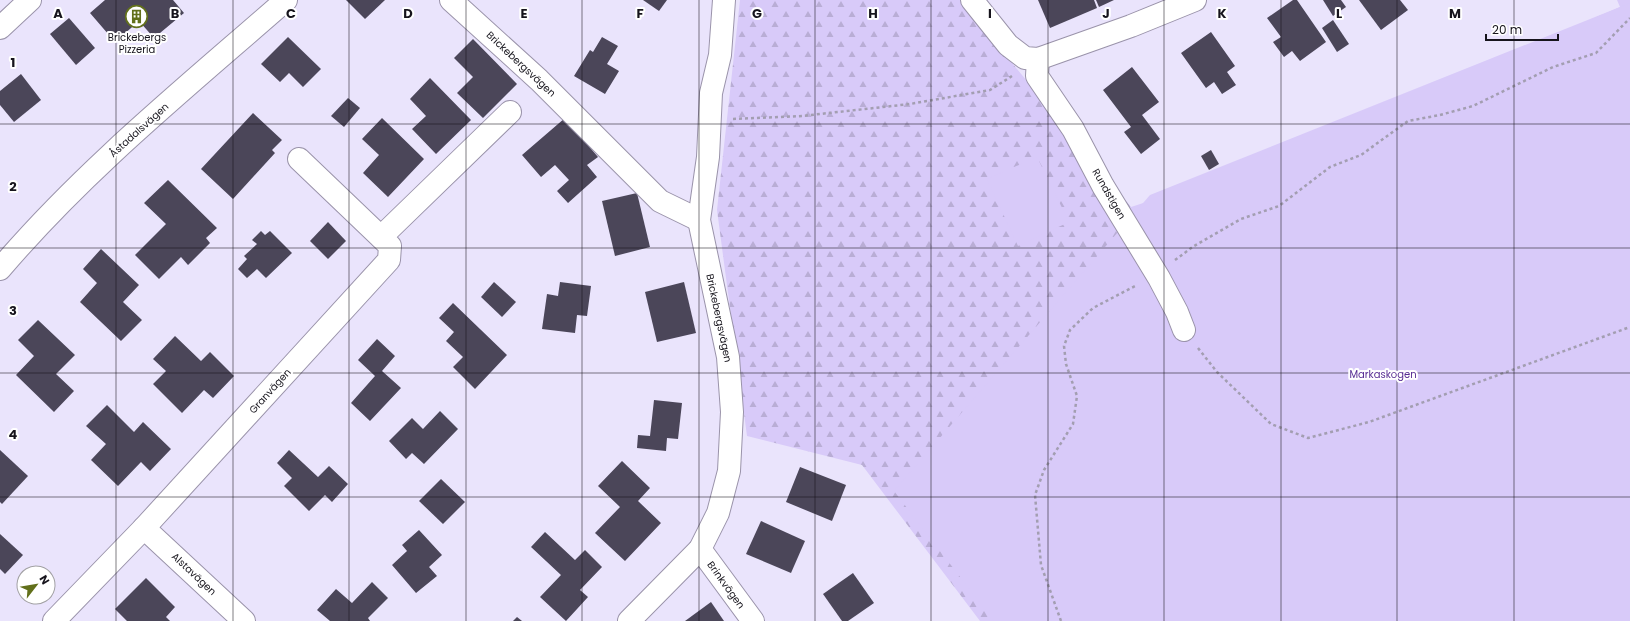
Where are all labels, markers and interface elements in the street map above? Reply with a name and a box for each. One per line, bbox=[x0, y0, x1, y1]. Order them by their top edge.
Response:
text: A bbox=[53, 4, 63, 23]
building icon: Brickebergs Pizzeria bbox=[124, 4, 150, 30]
text: B bbox=[171, 4, 180, 23]
text: C bbox=[286, 4, 296, 23]
text: D bbox=[403, 4, 413, 23]
text: E bbox=[520, 4, 528, 23]
text: F bbox=[636, 4, 644, 23]
text: G bbox=[752, 4, 762, 23]
text: H bbox=[868, 4, 878, 23]
text: I bbox=[988, 4, 992, 23]
text: J bbox=[1102, 4, 1110, 23]
text: K bbox=[1217, 4, 1227, 23]
text: L bbox=[1336, 4, 1342, 23]
text: M bbox=[1449, 4, 1461, 23]
scale bar bbox=[1486, 16, 1558, 42]
text: 20 m bbox=[1492, 21, 1522, 38]
street label: Brickebergsvägen bbox=[483, 28, 559, 100]
place label: Brickebergs Pizzeria bbox=[108, 30, 166, 57]
text: 1 bbox=[11, 53, 15, 72]
street label: Åstadalsvägen bbox=[106, 99, 172, 161]
street label: Rundstigen bbox=[1088, 166, 1130, 222]
text: 2 bbox=[9, 177, 17, 196]
street label: Brickebergsvägen bbox=[702, 272, 736, 364]
text: 3 bbox=[9, 301, 17, 320]
street label: Granvägen bbox=[246, 365, 294, 417]
park label: Markaskogen bbox=[1349, 367, 1417, 382]
text: 4 bbox=[9, 425, 18, 444]
street label: Alstavägen bbox=[168, 549, 220, 599]
street label: Brinkvägen bbox=[704, 558, 748, 612]
north arrow bbox=[16, 565, 56, 605]
text: N bbox=[36, 572, 54, 588]

